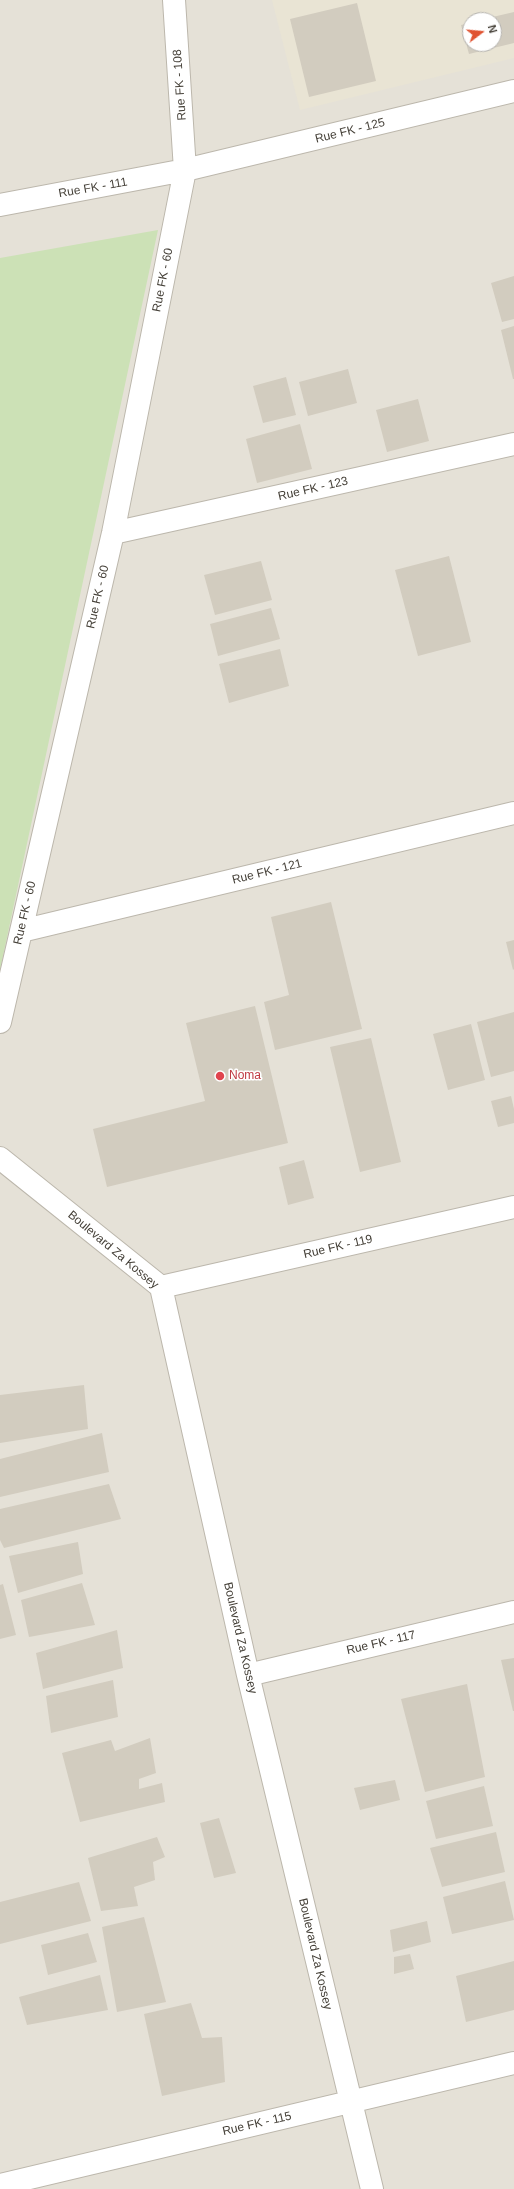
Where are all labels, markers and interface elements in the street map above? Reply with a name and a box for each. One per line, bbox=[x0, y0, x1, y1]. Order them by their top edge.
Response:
north arrow bbox=[462, 12, 502, 52]
text: N bbox=[486, 23, 499, 34]
street label: Rue FK - 108 bbox=[170, 49, 190, 121]
street label: Rue FK - 125 bbox=[314, 115, 386, 147]
street label: Rue FK - 111 bbox=[57, 175, 129, 201]
street label: Rue FK - 60 bbox=[150, 247, 176, 313]
street label: Rue FK - 123 bbox=[277, 474, 349, 504]
street label: Rue FK - 60 bbox=[84, 564, 112, 630]
street label: Rue FK - 121 bbox=[231, 856, 303, 888]
street label: Rue FK - 60 bbox=[11, 880, 39, 946]
place label: Noma bbox=[229, 1069, 261, 1083]
marker: Noma bbox=[214, 1070, 226, 1082]
street label: Boulevard Za Kossey bbox=[65, 1208, 161, 1292]
street label: Rue FK - 119 bbox=[302, 1232, 374, 1262]
street label: Boulevard Za Kossey bbox=[220, 1581, 260, 1695]
street label: Rue FK - 117 bbox=[345, 1628, 417, 1658]
street label: Boulevard Za Kossey bbox=[295, 1897, 335, 2011]
street label: Rue FK - 115 bbox=[221, 2109, 293, 2139]

